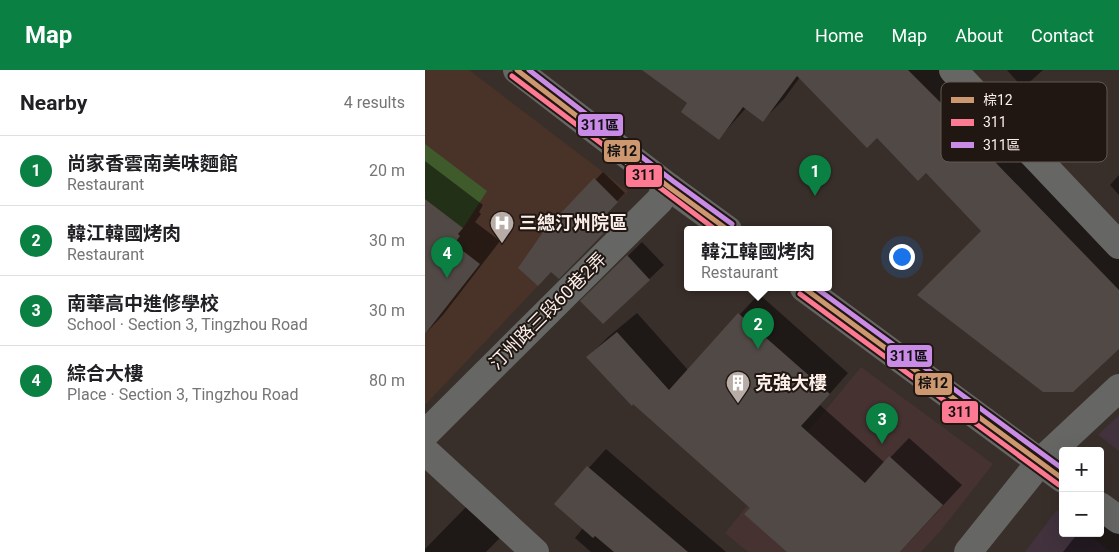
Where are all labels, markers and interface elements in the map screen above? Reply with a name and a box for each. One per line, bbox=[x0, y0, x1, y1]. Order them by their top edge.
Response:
text: Map bbox=[25, 21, 72, 49]
text: Home bbox=[815, 25, 864, 46]
text: Map bbox=[892, 25, 927, 46]
text: About bbox=[955, 25, 1003, 46]
text: Contact bbox=[1031, 25, 1094, 46]
legend bbox=[941, 82, 1107, 162]
text: Nearby bbox=[20, 91, 87, 115]
text: 棕12 bbox=[983, 92, 1013, 108]
text: 4 results bbox=[344, 93, 405, 112]
line badge: 311區 bbox=[577, 113, 624, 137]
text: 311 bbox=[983, 114, 1007, 130]
text: 311區 bbox=[581, 117, 619, 133]
text: 311區 bbox=[983, 137, 1021, 153]
line badge: 棕12 bbox=[603, 139, 641, 163]
text: 棕12 bbox=[607, 143, 637, 159]
text: 尚家香雲南美味麵館 bbox=[67, 152, 238, 175]
pin: 1 bbox=[799, 155, 831, 196]
text: 1 bbox=[31, 161, 41, 180]
text: 20 m bbox=[369, 161, 405, 180]
line badge: 311 bbox=[625, 164, 663, 188]
text: 311 bbox=[632, 167, 656, 183]
text: Restaurant bbox=[67, 175, 144, 194]
hospital icon: 三總汀州院區 bbox=[489, 210, 515, 244]
place label: 三總汀州院區 bbox=[519, 212, 627, 233]
text: 韓江韓國烤肉 bbox=[67, 222, 181, 245]
popup bbox=[684, 226, 832, 291]
text: 2 bbox=[31, 231, 41, 250]
text: 30 m bbox=[369, 231, 405, 250]
pin: 4 bbox=[431, 237, 463, 278]
text: 韓江韓國烤肉 bbox=[701, 240, 815, 263]
your location bbox=[889, 244, 915, 270]
text: Restaurant bbox=[67, 245, 144, 264]
street label: 汀州路三段60巷2弄 bbox=[485, 248, 610, 373]
text: Restaurant bbox=[701, 263, 778, 282]
text: 南華高中進修學校 bbox=[67, 292, 219, 315]
text: 3 bbox=[31, 301, 41, 320]
text: 30 m bbox=[369, 301, 405, 320]
pin: 2 bbox=[742, 308, 774, 349]
text: School · Section 3, Tingzhou Road bbox=[67, 315, 308, 334]
line badge: 311區 bbox=[886, 344, 933, 368]
text: 311區 bbox=[890, 348, 928, 364]
text: 綜合大樓 bbox=[67, 362, 143, 385]
building icon: 克強大樓 bbox=[725, 370, 751, 404]
text: 4 bbox=[31, 371, 41, 390]
text: 80 m bbox=[369, 371, 405, 390]
place label: 克強大樓 bbox=[755, 372, 827, 393]
line badge: 棕12 bbox=[914, 372, 953, 396]
text: 棕12 bbox=[918, 375, 948, 391]
text: Place · Section 3, Tingzhou Road bbox=[67, 385, 299, 404]
line badge: 311 bbox=[941, 400, 979, 424]
pin: 3 bbox=[866, 403, 898, 444]
text: 311 bbox=[948, 404, 972, 420]
map controls bbox=[1059, 447, 1104, 537]
button: + bbox=[1059, 447, 1104, 492]
button: − bbox=[1059, 492, 1104, 537]

